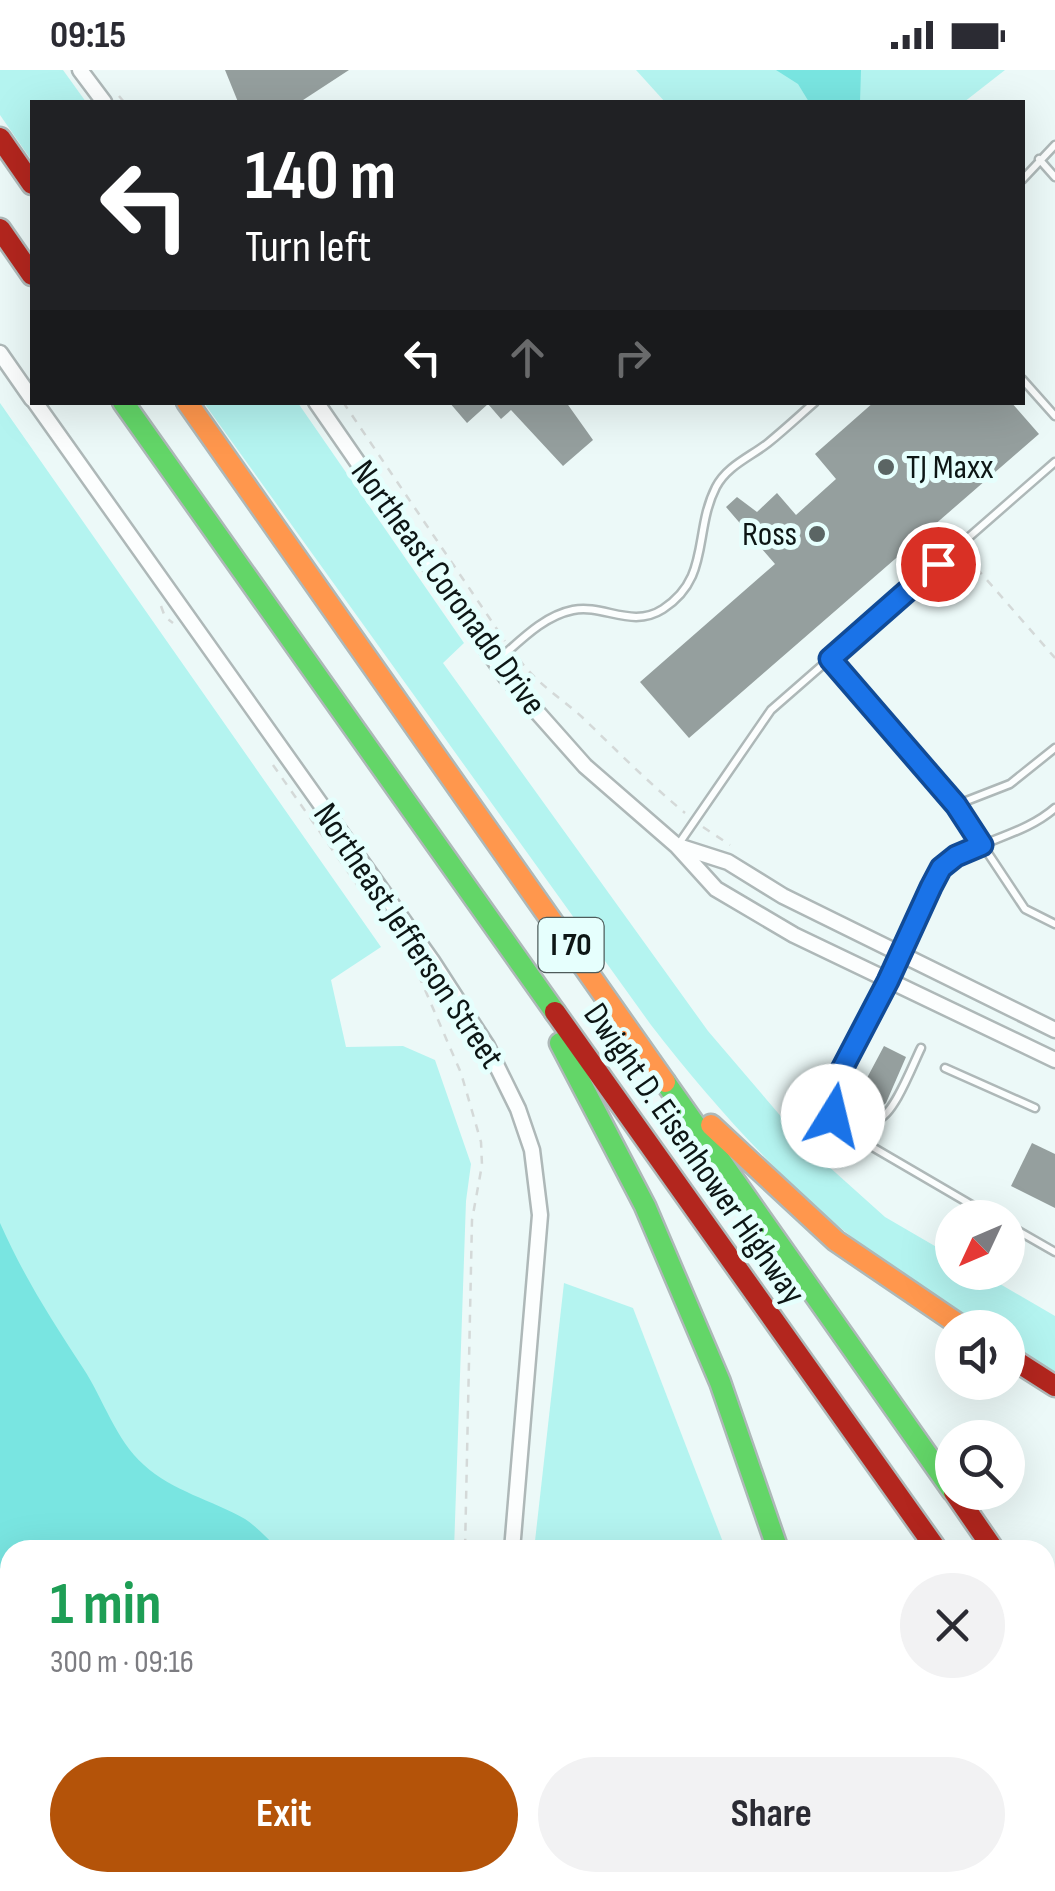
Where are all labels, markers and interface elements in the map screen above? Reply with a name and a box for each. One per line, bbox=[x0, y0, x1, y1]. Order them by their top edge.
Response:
text: 09:15 bbox=[50, 13, 126, 58]
text: 140 m bbox=[245, 135, 396, 219]
icon: left bbox=[80, 140, 210, 270]
text: Turn left bbox=[245, 220, 371, 275]
icon: left bbox=[395, 330, 450, 385]
icon: ahead bbox=[500, 330, 555, 385]
icon: right bbox=[605, 330, 660, 385]
place label: TJ Maxx bbox=[906, 446, 993, 489]
street label: Northeast Coronado Drive bbox=[341, 452, 555, 724]
marker: TJ Maxx bbox=[875, 456, 897, 478]
place label: Ross bbox=[742, 513, 797, 556]
pin bbox=[896, 522, 981, 607]
marker: Ross bbox=[806, 523, 828, 545]
icon: arrive bbox=[911, 537, 966, 592]
street label: Northeast Jefferson Street bbox=[303, 795, 513, 1077]
road number: I 70 bbox=[538, 918, 604, 972]
street label: Dwight D. Eisenhower Highway bbox=[574, 995, 814, 1313]
position arrow bbox=[781, 1064, 885, 1168]
north arrow bbox=[935, 1200, 1025, 1290]
map controls bbox=[935, 1200, 1025, 1510]
button: sound bbox=[935, 1310, 1025, 1400]
button: search bbox=[935, 1420, 1025, 1510]
text: 1 min bbox=[50, 1569, 162, 1641]
button: close bbox=[900, 1573, 1005, 1678]
text: 300 m · 09:16 bbox=[50, 1643, 194, 1682]
button: Exit bbox=[50, 1757, 518, 1872]
button: Share bbox=[538, 1757, 1005, 1872]

